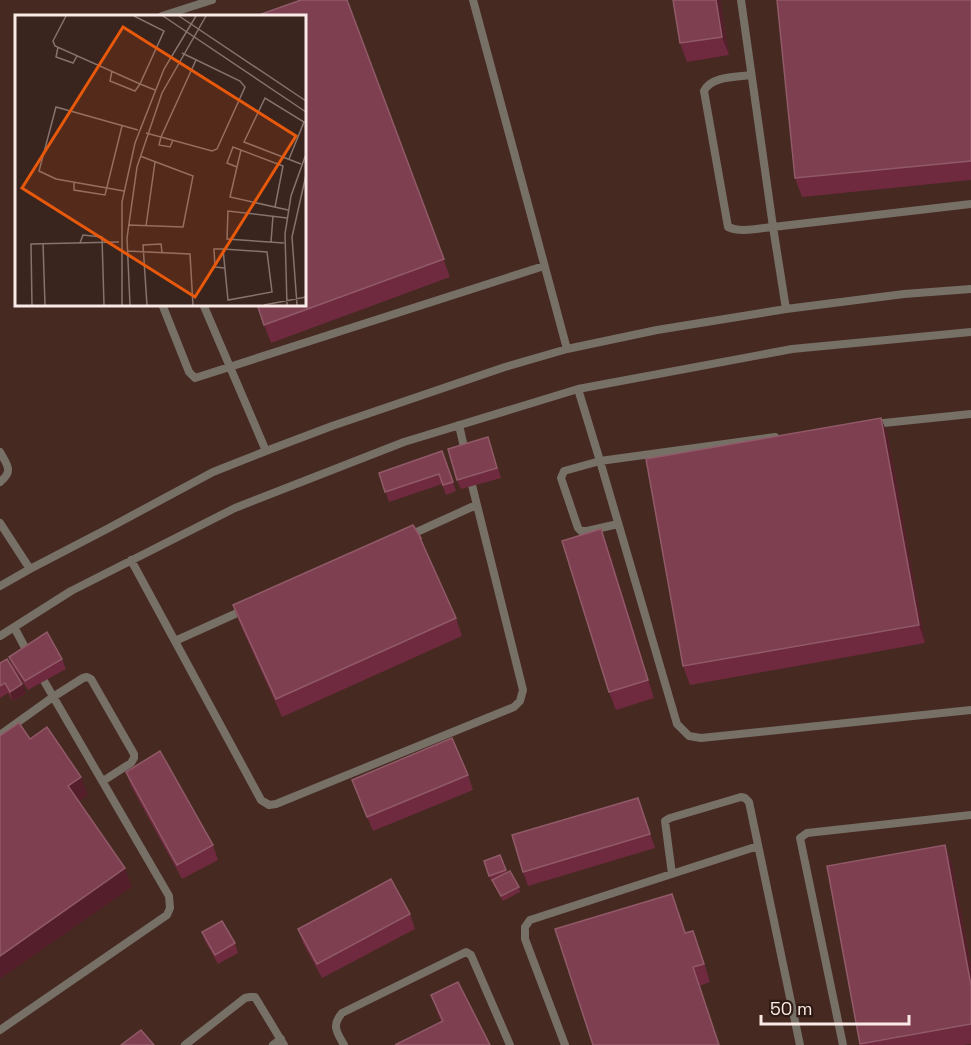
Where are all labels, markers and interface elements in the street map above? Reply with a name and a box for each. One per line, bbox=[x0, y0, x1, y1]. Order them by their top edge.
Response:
inset map bbox=[15, 15, 306, 306]
scale bar bbox=[761, 988, 910, 1026]
text: 50 m bbox=[770, 997, 812, 1020]

